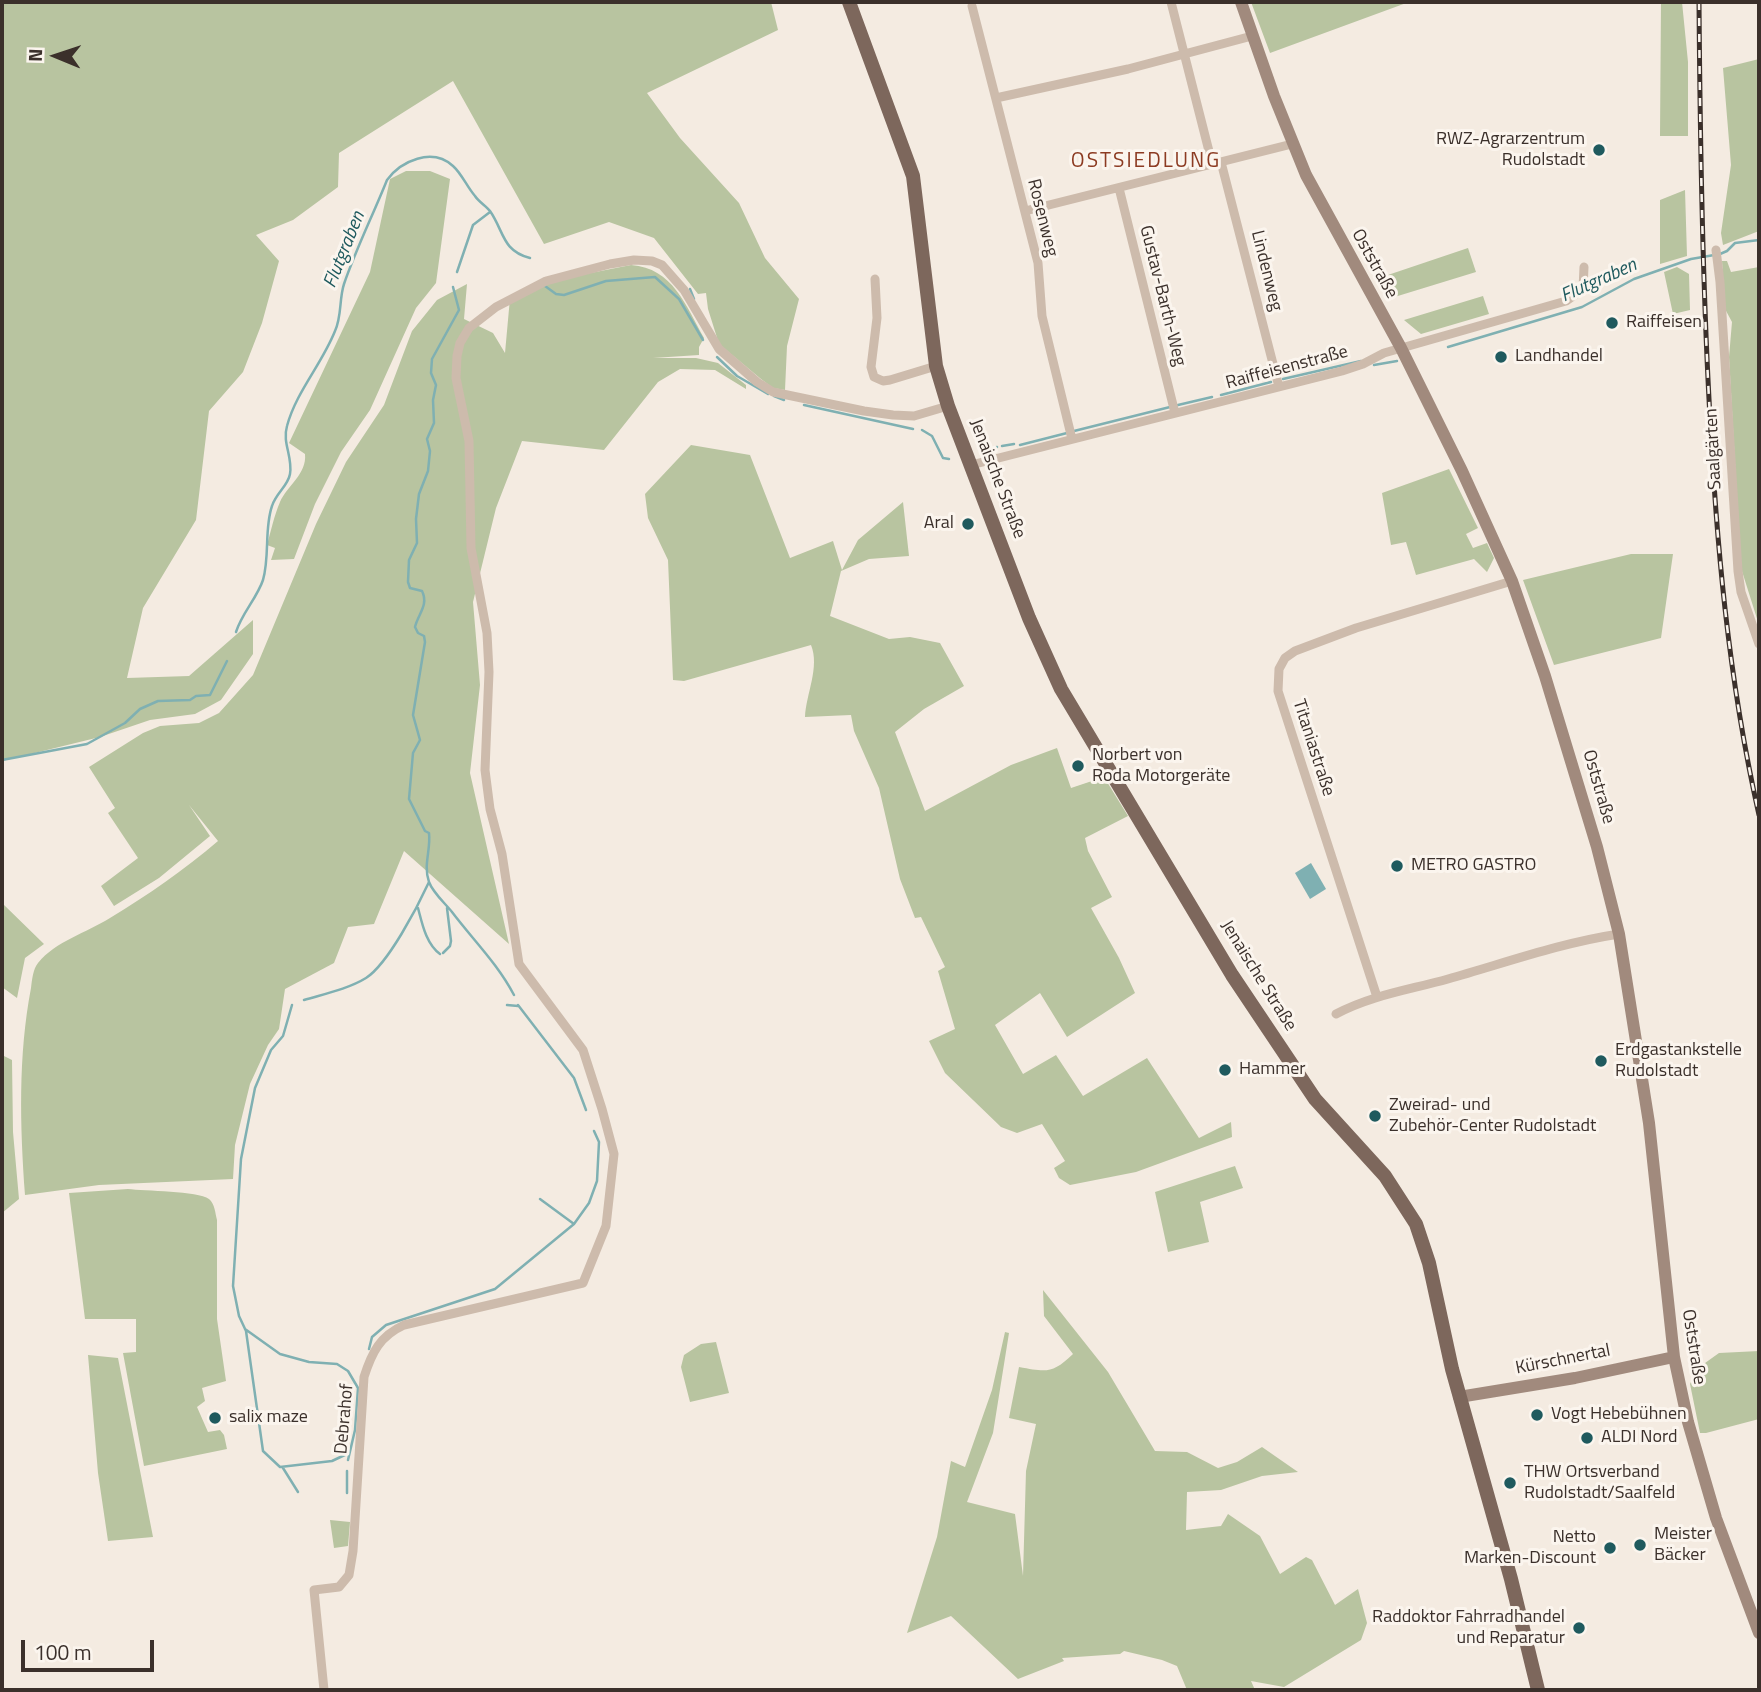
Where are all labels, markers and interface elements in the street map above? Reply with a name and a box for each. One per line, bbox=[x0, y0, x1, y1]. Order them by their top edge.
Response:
north arrow bbox=[21, 21, 91, 91]
text: N bbox=[20, 48, 49, 62]
place label: RWZ-Agrarzentrum Rudolstadt bbox=[1436, 129, 1585, 172]
marker: RWZ-Agrarzentrum Rudolstadt bbox=[1591, 142, 1607, 158]
district label: OSTSIEDLUNG bbox=[1072, 149, 1220, 175]
street label: Rosenweg bbox=[1022, 177, 1062, 259]
water label: Flutgraben bbox=[319, 208, 371, 292]
street label: Gustav-Barth-Weg bbox=[1134, 223, 1190, 369]
street label: Oststraße bbox=[1346, 226, 1402, 302]
street label: Lindenweg bbox=[1246, 228, 1286, 314]
water label: Flutgraben bbox=[1558, 254, 1640, 308]
place label: Raiffeisen bbox=[1626, 312, 1702, 334]
marker: Raiffeisen bbox=[1604, 315, 1620, 331]
street label: Raiffeisenstraße bbox=[1224, 341, 1350, 395]
place label: Landhandel bbox=[1515, 346, 1603, 368]
marker: Landhandel bbox=[1493, 349, 1509, 365]
street label: Saalgärten bbox=[1701, 408, 1727, 490]
street label: Jenaische Straße bbox=[964, 416, 1030, 542]
place label: Aral bbox=[924, 513, 954, 535]
marker: Aral bbox=[960, 516, 976, 532]
street label: Titaniastraße bbox=[1287, 697, 1339, 799]
place label: Norbert von Roda Motorgeräte bbox=[1092, 745, 1230, 788]
street label: Oststraße bbox=[1577, 748, 1619, 826]
marker: Norbert von Roda Motorgeräte bbox=[1070, 758, 1086, 774]
place label: METRO GASTRO bbox=[1411, 855, 1536, 877]
marker: METRO GASTRO bbox=[1389, 858, 1405, 874]
street label: Jenaische Straße bbox=[1215, 917, 1301, 1035]
place label: Erdgastankstelle Rudolstadt bbox=[1615, 1040, 1742, 1082]
marker: Erdgastankstelle Rudolstadt bbox=[1593, 1053, 1609, 1069]
place label: Hammer bbox=[1239, 1059, 1306, 1081]
marker: Hammer bbox=[1217, 1062, 1233, 1078]
place label: Zweirad- und Zubehör-Center Rudolstadt bbox=[1389, 1095, 1596, 1138]
marker: Zweirad- und Zubehör-Center Rudolstadt bbox=[1367, 1108, 1383, 1124]
street label: Oststraße bbox=[1676, 1308, 1710, 1386]
street label: Kürschnertal bbox=[1514, 1340, 1612, 1380]
street label: Debrahof bbox=[331, 1383, 359, 1455]
place label: Vogt Hebebühnen bbox=[1551, 1404, 1687, 1426]
place label: salix maze bbox=[229, 1407, 308, 1429]
marker: Vogt Hebebühnen bbox=[1529, 1407, 1545, 1423]
marker: salix maze bbox=[207, 1410, 223, 1426]
place label: ALDI Nord bbox=[1601, 1427, 1677, 1449]
marker: ALDI Nord bbox=[1579, 1430, 1595, 1446]
place label: THW Ortsverband Rudolstadt/Saalfeld bbox=[1524, 1462, 1675, 1504]
marker: THW Ortsverband Rudolstadt/Saalfeld bbox=[1502, 1475, 1518, 1491]
place label: Meister Bäcker bbox=[1654, 1524, 1712, 1566]
place label: Netto Marken-Discount bbox=[1464, 1527, 1596, 1570]
marker: Meister Bäcker bbox=[1632, 1537, 1648, 1553]
marker: Netto Marken-Discount bbox=[1602, 1540, 1618, 1556]
place label: Raddoktor Fahrradhandel und Reparatur bbox=[1372, 1607, 1565, 1650]
marker: Raddoktor Fahrradhandel und Reparatur bbox=[1571, 1620, 1587, 1636]
scale bar bbox=[24, 1626, 158, 1670]
text: 100 m bbox=[34, 1636, 91, 1668]

